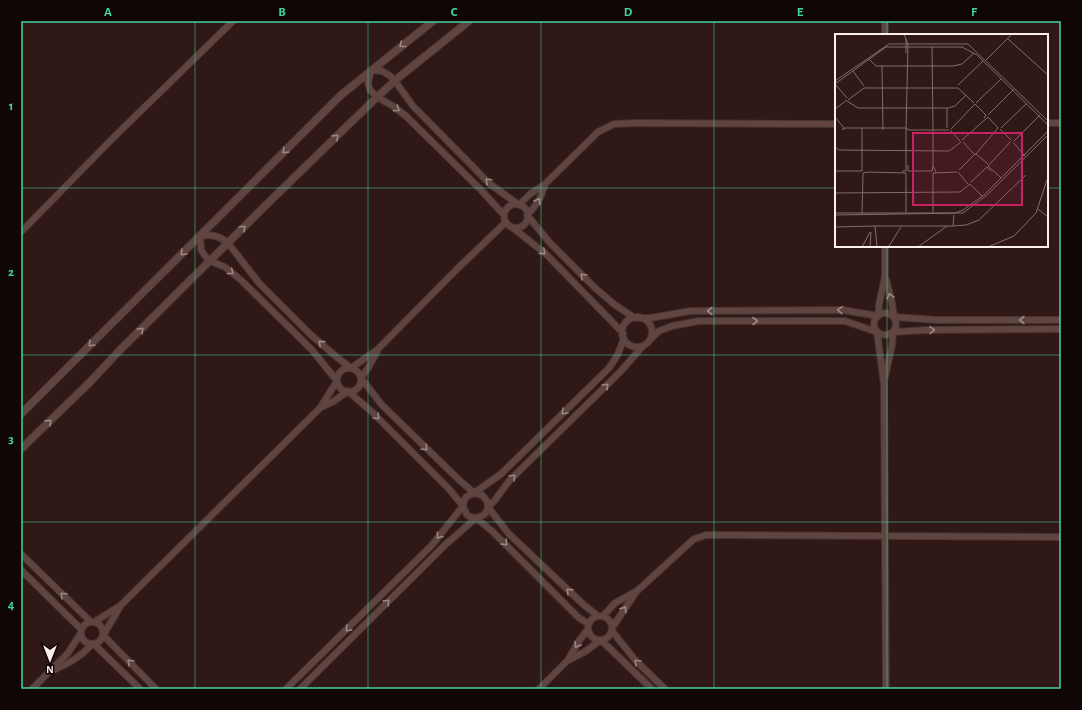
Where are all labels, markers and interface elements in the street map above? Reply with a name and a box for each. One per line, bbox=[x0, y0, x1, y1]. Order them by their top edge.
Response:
text: A bbox=[104, 6, 112, 19]
text: B bbox=[278, 6, 286, 19]
text: C bbox=[451, 6, 458, 19]
text: D bbox=[624, 6, 633, 19]
text: E bbox=[797, 6, 804, 19]
text: F bbox=[971, 6, 978, 19]
inset map bbox=[835, 34, 1048, 247]
one-way arrow bbox=[399, 40, 406, 47]
text: 1 bbox=[9, 100, 13, 113]
one-way arrow bbox=[392, 104, 399, 111]
one-way arrow bbox=[331, 134, 339, 142]
one-way arrow bbox=[282, 146, 290, 154]
one-way arrow bbox=[485, 179, 493, 186]
one-way arrow bbox=[534, 198, 541, 205]
one-way arrow bbox=[238, 225, 246, 233]
one-way arrow bbox=[180, 248, 188, 255]
one-way arrow bbox=[539, 248, 546, 255]
text: 2 bbox=[8, 266, 14, 279]
one-way arrow bbox=[227, 267, 234, 274]
one-way arrow bbox=[580, 273, 588, 281]
one-way arrow bbox=[887, 293, 895, 300]
one-way arrow bbox=[837, 306, 843, 315]
one-way arrow bbox=[707, 307, 713, 315]
one-way arrow bbox=[1019, 316, 1025, 324]
one-way arrow bbox=[752, 317, 758, 325]
one-way arrow bbox=[929, 326, 935, 334]
one-way arrow bbox=[136, 327, 144, 335]
one-way arrow bbox=[88, 339, 96, 347]
one-way arrow bbox=[318, 341, 326, 348]
one-way arrow bbox=[601, 383, 609, 391]
one-way arrow bbox=[561, 407, 569, 414]
one-way arrow bbox=[372, 412, 380, 420]
one-way arrow bbox=[44, 419, 52, 427]
text: 3 bbox=[8, 433, 14, 446]
one-way arrow bbox=[420, 443, 428, 450]
one-way arrow bbox=[508, 474, 516, 482]
one-way arrow bbox=[437, 532, 444, 539]
one-way arrow bbox=[500, 538, 508, 546]
one-way arrow bbox=[566, 588, 574, 595]
one-way arrow bbox=[60, 592, 68, 600]
text: 4 bbox=[8, 599, 15, 612]
one-way arrow bbox=[382, 599, 390, 607]
one-way arrow bbox=[619, 606, 627, 613]
one-way arrow bbox=[345, 624, 353, 632]
north arrow bbox=[30, 640, 70, 680]
one-way arrow bbox=[574, 641, 582, 648]
one-way arrow bbox=[127, 659, 135, 667]
one-way arrow bbox=[635, 659, 642, 667]
text: N bbox=[46, 664, 54, 675]

